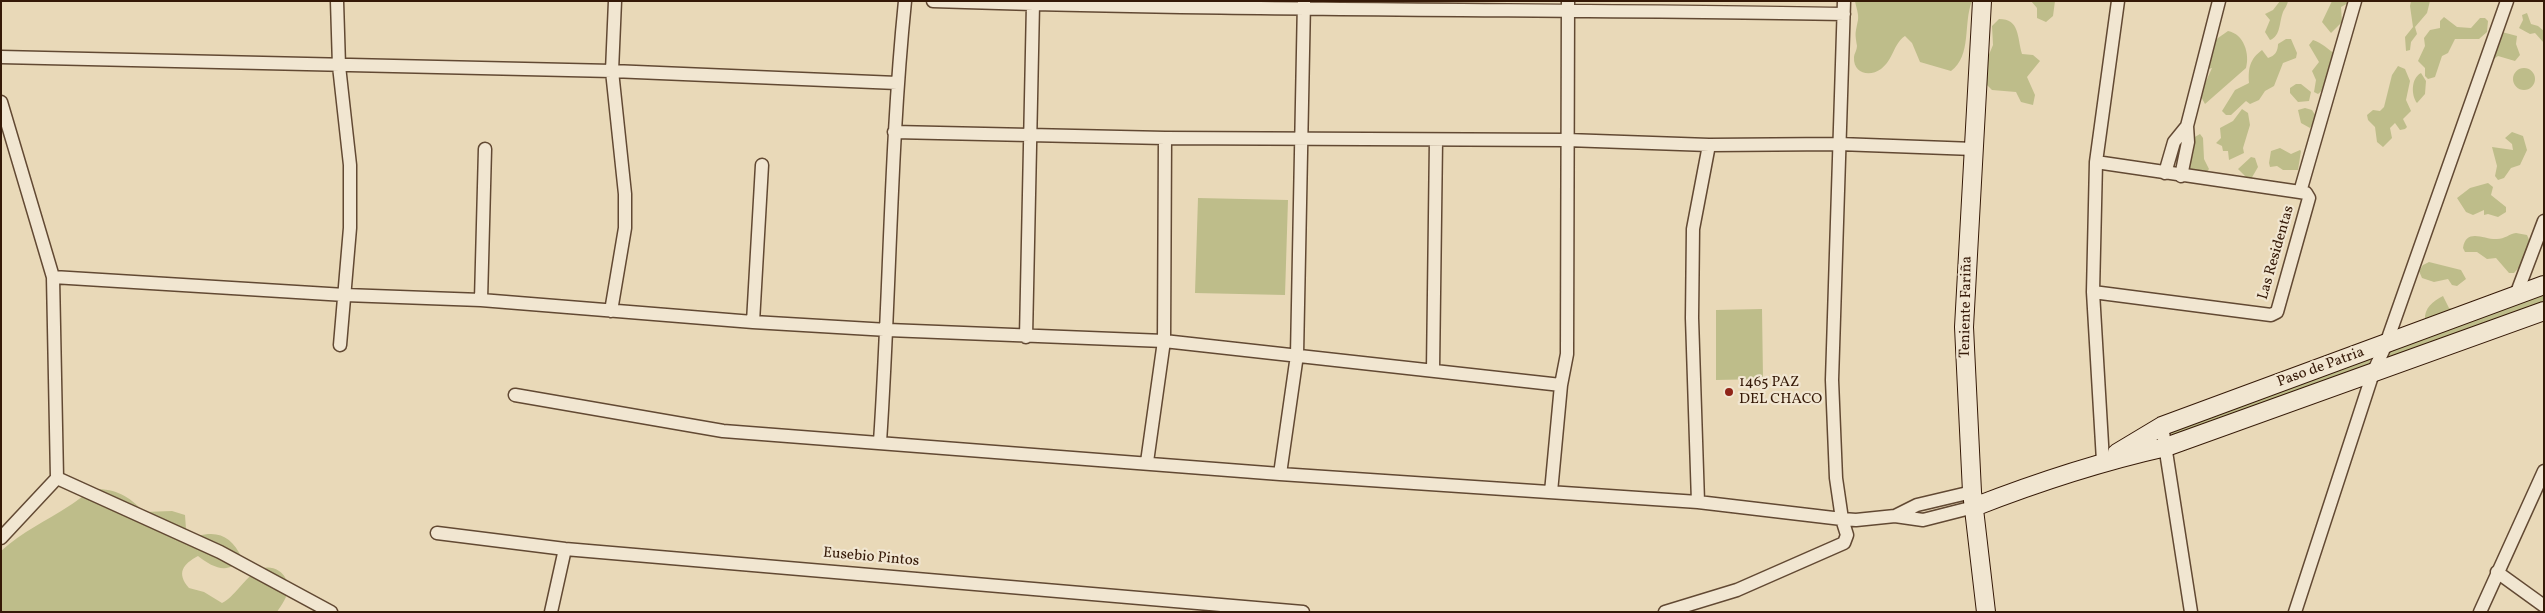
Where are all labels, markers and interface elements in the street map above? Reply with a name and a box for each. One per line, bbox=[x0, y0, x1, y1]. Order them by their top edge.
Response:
street label: Las Residentas bbox=[2255, 204, 2299, 302]
street label: Teniente Fariña bbox=[1957, 256, 1977, 358]
street label: Paso de Patria bbox=[2275, 344, 2367, 392]
place label: 1465 PAZ DEL CHACO bbox=[1739, 374, 1822, 409]
marker: 1465 PAZ DEL CHACO bbox=[1723, 386, 1735, 398]
street label: Eusebio Pintos bbox=[822, 545, 920, 571]

